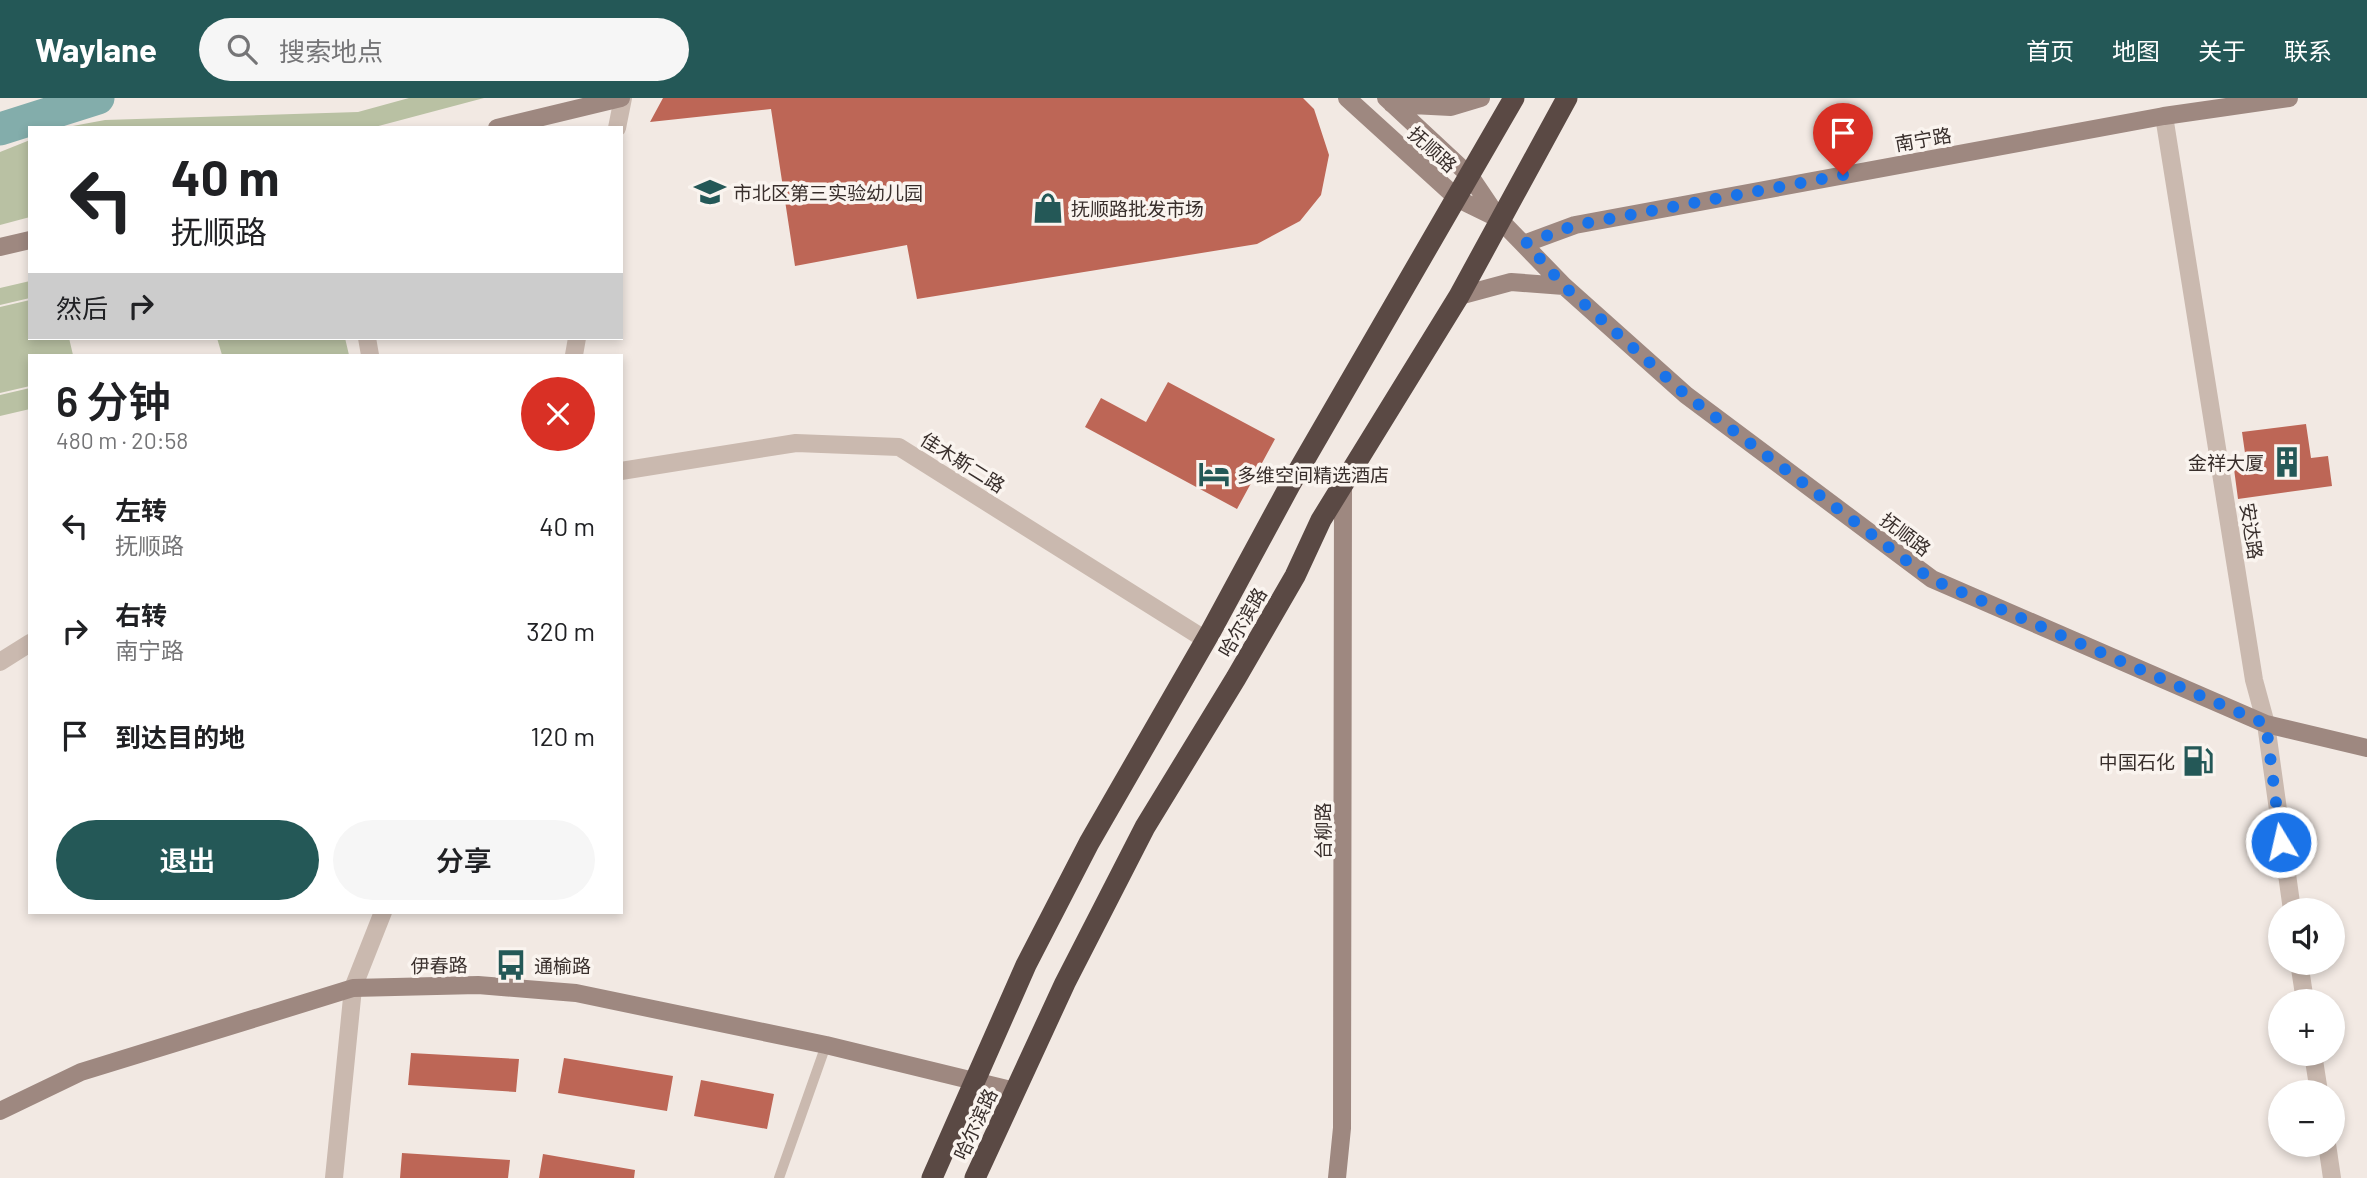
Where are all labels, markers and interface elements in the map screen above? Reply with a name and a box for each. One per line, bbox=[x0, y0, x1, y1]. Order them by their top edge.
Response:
search box bbox=[199, 18, 689, 81]
text: Waylane bbox=[35, 29, 157, 69]
icon: search bbox=[223, 30, 261, 68]
text: 搜索地点 bbox=[279, 35, 383, 66]
text: 首页 bbox=[2026, 36, 2074, 65]
text: 地图 bbox=[2112, 36, 2160, 65]
text: 关于 bbox=[2198, 36, 2246, 65]
text: 联系 bbox=[2284, 36, 2332, 65]
pin bbox=[1813, 103, 1873, 175]
icon: arrive bbox=[1824, 114, 1862, 152]
street label: 抚顺路 bbox=[1404, 121, 1462, 177]
street label: 南宁路 bbox=[1893, 123, 1953, 155]
text: 40 m bbox=[171, 147, 279, 206]
icon: left bbox=[56, 154, 147, 245]
school or university icon: 市北区第三实验幼儿园 bbox=[693, 175, 727, 209]
place label: 市北区第三实验幼儿园 bbox=[733, 181, 923, 204]
shop icon: 抚顺路批发市场 bbox=[1031, 191, 1065, 225]
place label: 抚顺路批发市场 bbox=[1071, 197, 1204, 220]
text: 抚顺路 bbox=[171, 212, 267, 250]
icon: right bbox=[122, 287, 160, 325]
text: 然后 bbox=[56, 292, 108, 323]
text: 6 分钟 bbox=[56, 375, 171, 425]
button: close bbox=[521, 377, 595, 451]
text: 480 m · 20:58 bbox=[56, 426, 188, 454]
street label: 佳木斯二路 bbox=[917, 427, 1009, 497]
building icon: 金祥大厦 bbox=[2270, 445, 2304, 479]
place label: 金祥大厦 bbox=[2188, 451, 2264, 474]
hotel icon: 多维空间精选酒店 bbox=[1197, 457, 1231, 491]
place label: 多维空间精选酒店 bbox=[1237, 463, 1389, 486]
text: 左转 bbox=[115, 494, 167, 525]
street label: 安达路 bbox=[2236, 501, 2268, 561]
icon: left bbox=[56, 507, 94, 545]
street label: 抚顺路 bbox=[1876, 508, 1936, 560]
text: 40 m bbox=[539, 510, 595, 541]
text: 抚顺路 bbox=[115, 531, 184, 559]
street label: 哈尔滨路 bbox=[1213, 583, 1271, 661]
text: 右转 bbox=[115, 599, 167, 630]
icon: right bbox=[56, 612, 94, 650]
text: 320 m bbox=[526, 615, 595, 646]
text: 南宁路 bbox=[115, 636, 184, 664]
icon: arrive bbox=[56, 717, 94, 755]
text: 120 m bbox=[531, 720, 595, 751]
text: 到达目的地 bbox=[115, 721, 245, 752]
fuel station icon: 中国石化 bbox=[2181, 744, 2215, 778]
place label: 中国石化 bbox=[2099, 750, 2175, 773]
street label: 台柳路 bbox=[1311, 802, 1334, 860]
position arrow bbox=[2244, 805, 2318, 879]
button: 退出 bbox=[56, 820, 319, 900]
button: 分享 bbox=[333, 820, 595, 900]
map controls bbox=[2268, 898, 2345, 1157]
button: sound bbox=[2268, 898, 2345, 975]
bus stop icon: 通榆路 bbox=[494, 948, 528, 982]
street label: 伊春路 bbox=[410, 953, 468, 977]
place label: 通榆路 bbox=[534, 954, 591, 977]
button: + bbox=[2268, 989, 2345, 1066]
button: − bbox=[2268, 1080, 2345, 1157]
street label: 哈尔滨路 bbox=[949, 1085, 1001, 1163]

